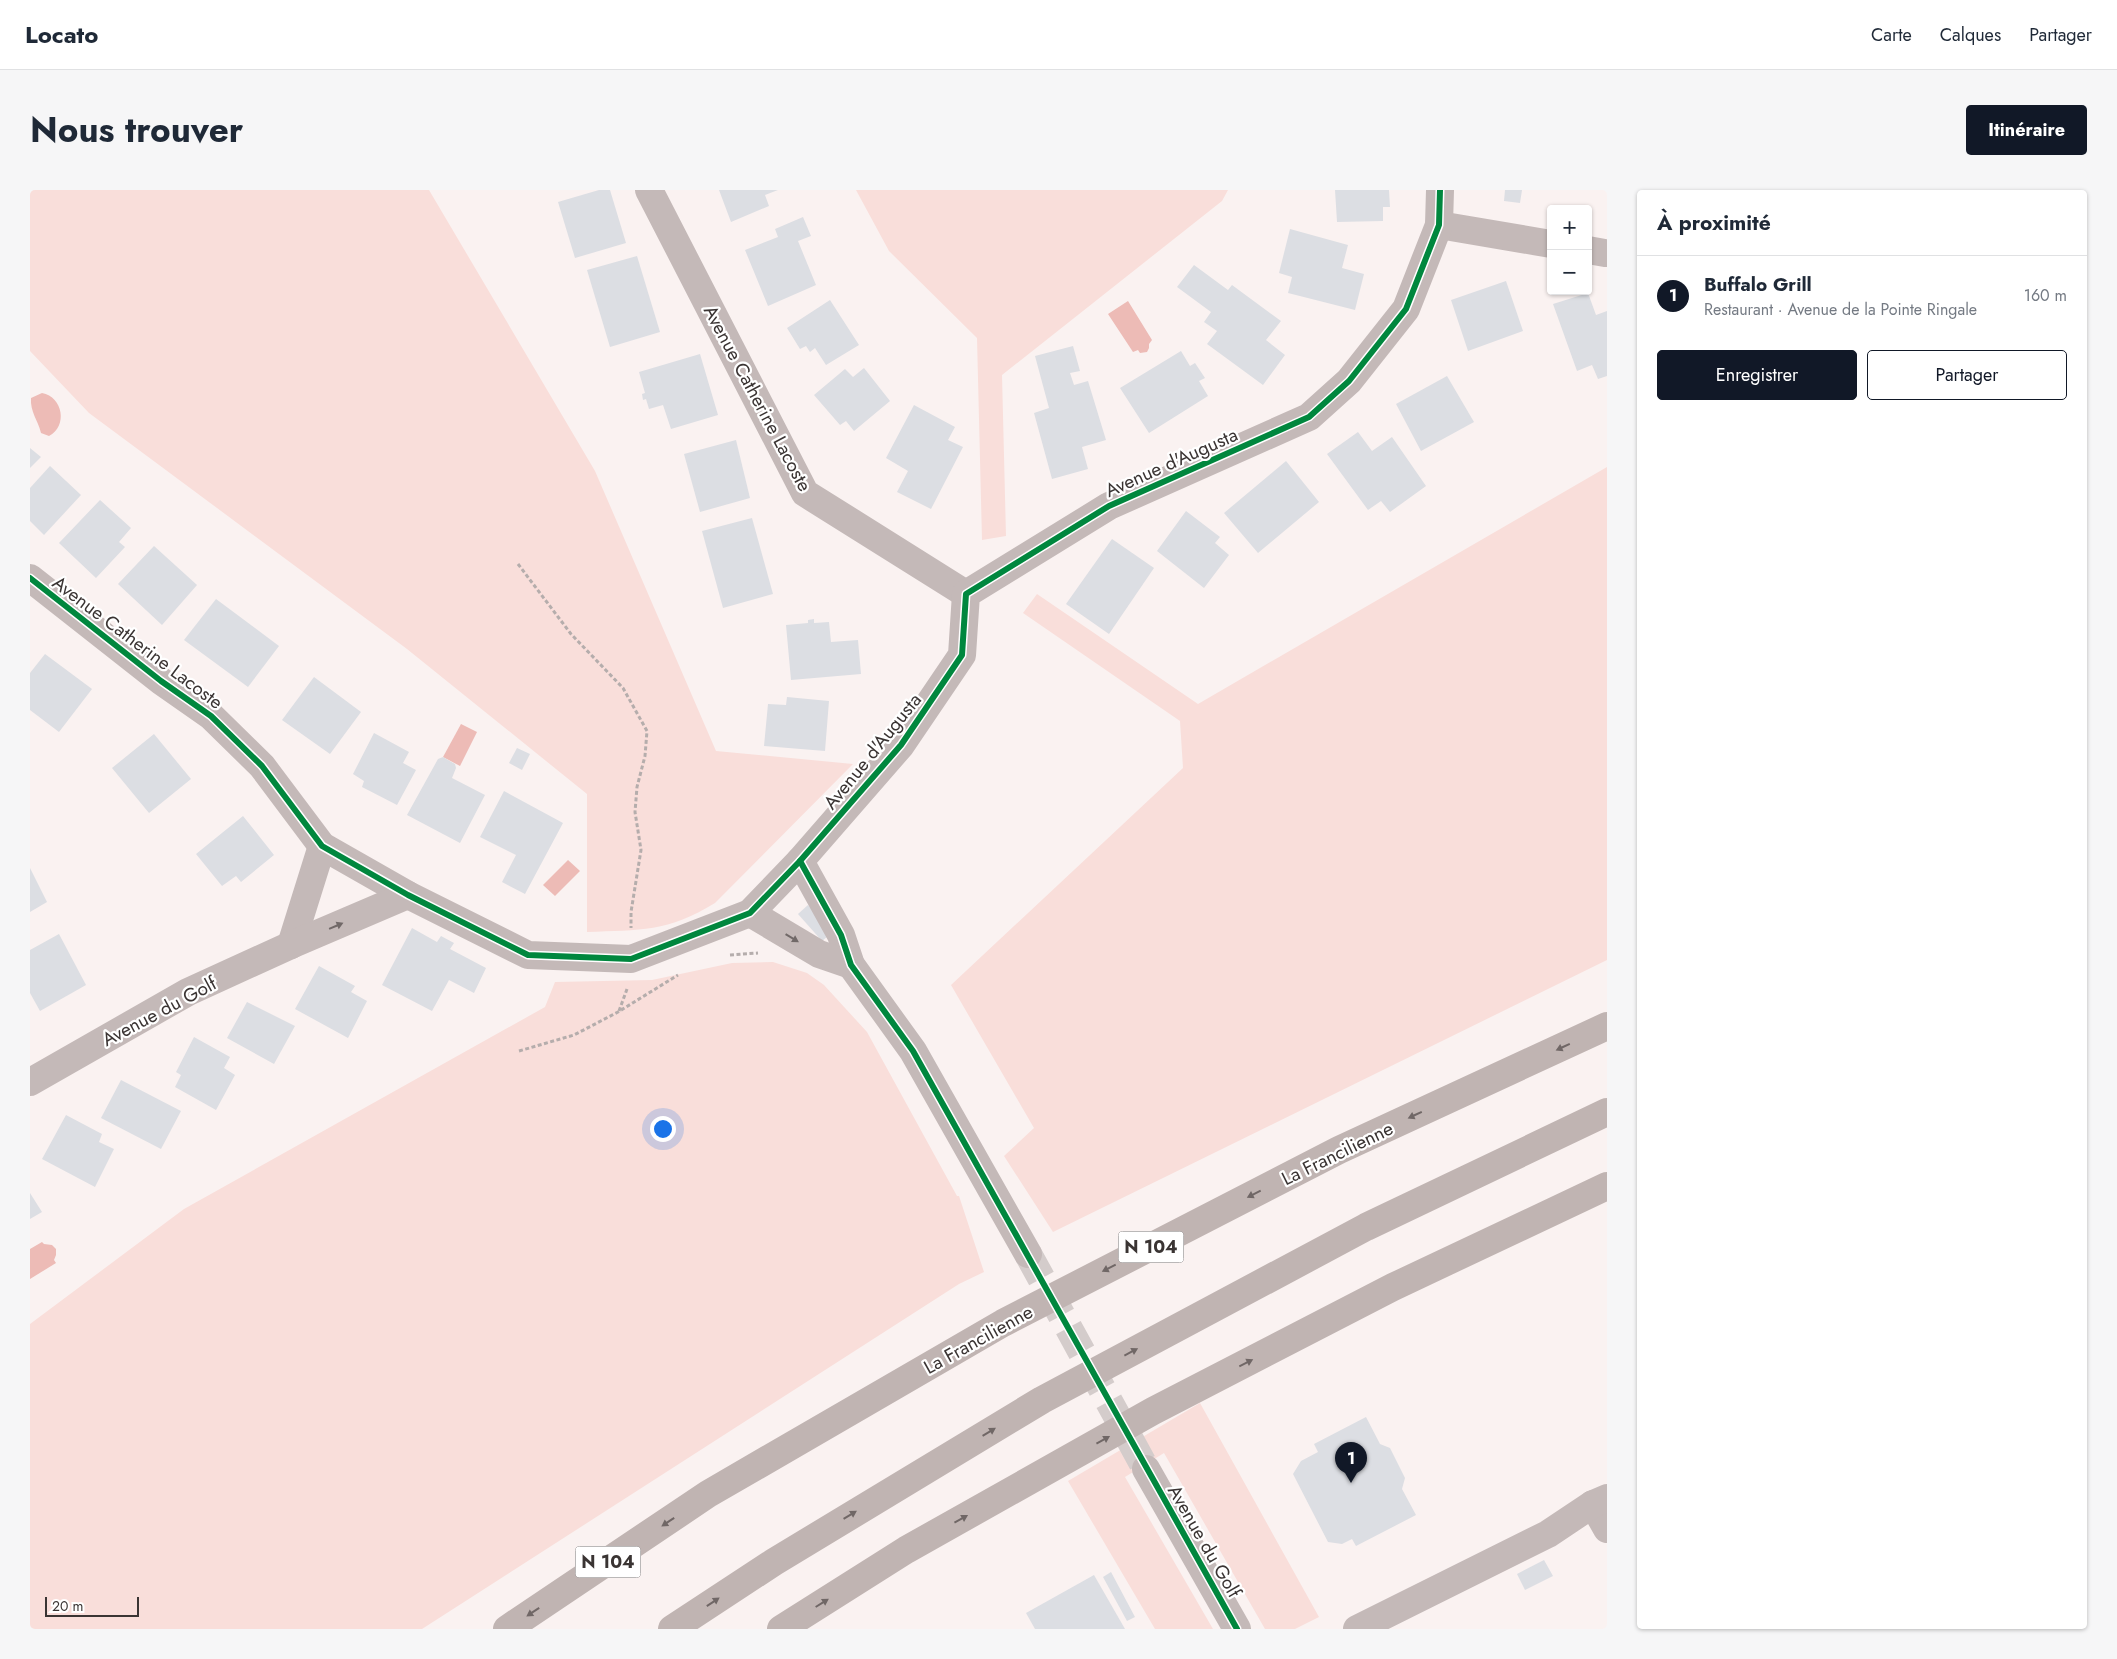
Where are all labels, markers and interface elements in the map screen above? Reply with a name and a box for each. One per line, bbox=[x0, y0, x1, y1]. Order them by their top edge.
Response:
text: Locato bbox=[25, 17, 98, 52]
text: Carte bbox=[1871, 22, 1912, 48]
text: Calques bbox=[1940, 22, 2001, 48]
text: Partager bbox=[2029, 22, 2092, 48]
text: Nous trouver bbox=[30, 105, 243, 155]
button: Itinéraire bbox=[1966, 105, 2087, 155]
map controls bbox=[1547, 205, 1592, 295]
button: + bbox=[1547, 205, 1592, 250]
text: À proximité bbox=[1657, 208, 1771, 238]
button: − bbox=[1547, 250, 1592, 295]
text: Buffalo Grill bbox=[1704, 271, 1812, 298]
text: 1 bbox=[1669, 284, 1677, 307]
text: 160 m bbox=[2024, 284, 2067, 307]
text: Restaurant · Avenue de la Pointe Ringale bbox=[1704, 298, 1977, 321]
street label: Avenue Catherine Lacoste bbox=[697, 300, 818, 496]
button: Enregistrer bbox=[1657, 350, 1857, 400]
button: Partager bbox=[1867, 350, 2067, 400]
street label: Avenue d'Augusta bbox=[1101, 421, 1242, 504]
street label: Avenue Catherine Lacoste bbox=[47, 569, 229, 716]
street label: Avenue d'Augusta bbox=[817, 687, 928, 815]
one-way arrow bbox=[329, 921, 343, 929]
one-way arrow bbox=[785, 933, 798, 942]
street label: Avenue du Golf bbox=[97, 970, 222, 1053]
one-way arrow bbox=[1556, 1043, 1570, 1051]
one-way arrow bbox=[1408, 1111, 1422, 1119]
street label: La Francilienne bbox=[1277, 1115, 1398, 1192]
your location bbox=[650, 1116, 676, 1142]
one-way arrow bbox=[1247, 1190, 1261, 1198]
road number: N 104 bbox=[1118, 1232, 1184, 1262]
one-way arrow bbox=[1102, 1264, 1116, 1272]
street label: La Francilienne bbox=[919, 1298, 1038, 1381]
one-way arrow bbox=[1124, 1348, 1138, 1356]
one-way arrow bbox=[1239, 1359, 1254, 1367]
one-way arrow bbox=[983, 1427, 996, 1436]
one-way arrow bbox=[1096, 1435, 1110, 1444]
pin: 1 bbox=[1335, 1442, 1367, 1483]
street label: Avenue du Golf bbox=[1161, 1480, 1248, 1603]
one-way arrow bbox=[844, 1511, 857, 1520]
one-way arrow bbox=[955, 1515, 968, 1524]
one-way arrow bbox=[661, 1517, 674, 1526]
road number: N 104 bbox=[576, 1546, 640, 1578]
scale bar bbox=[45, 1594, 139, 1617]
text: 20 m bbox=[52, 1596, 84, 1616]
one-way arrow bbox=[706, 1597, 719, 1607]
one-way arrow bbox=[816, 1598, 829, 1608]
one-way arrow bbox=[526, 1607, 539, 1617]

